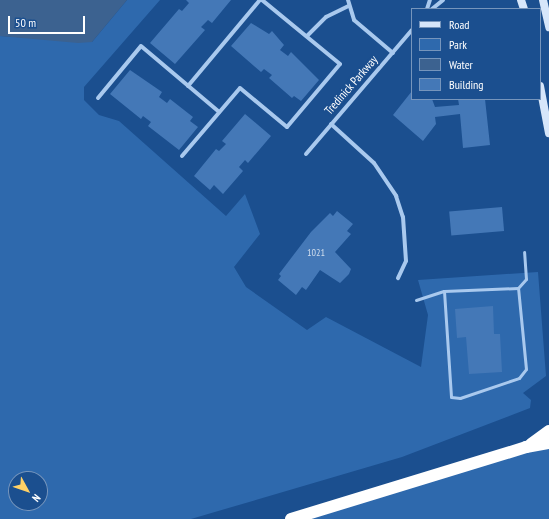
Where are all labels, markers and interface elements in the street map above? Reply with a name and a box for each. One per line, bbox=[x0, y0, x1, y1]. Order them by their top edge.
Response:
scale bar bbox=[10, 8, 87, 34]
legend bbox=[411, 8, 541, 100]
text: 50 m bbox=[15, 15, 36, 30]
text: Road bbox=[449, 17, 469, 32]
text: Park bbox=[449, 37, 467, 52]
street label: Tredinick Parkway bbox=[321, 52, 381, 118]
text: Water bbox=[449, 57, 473, 72]
text: Building bbox=[449, 77, 484, 92]
house number: 1021 bbox=[307, 247, 325, 259]
north arrow bbox=[8, 471, 48, 511]
text: N bbox=[29, 491, 44, 505]

